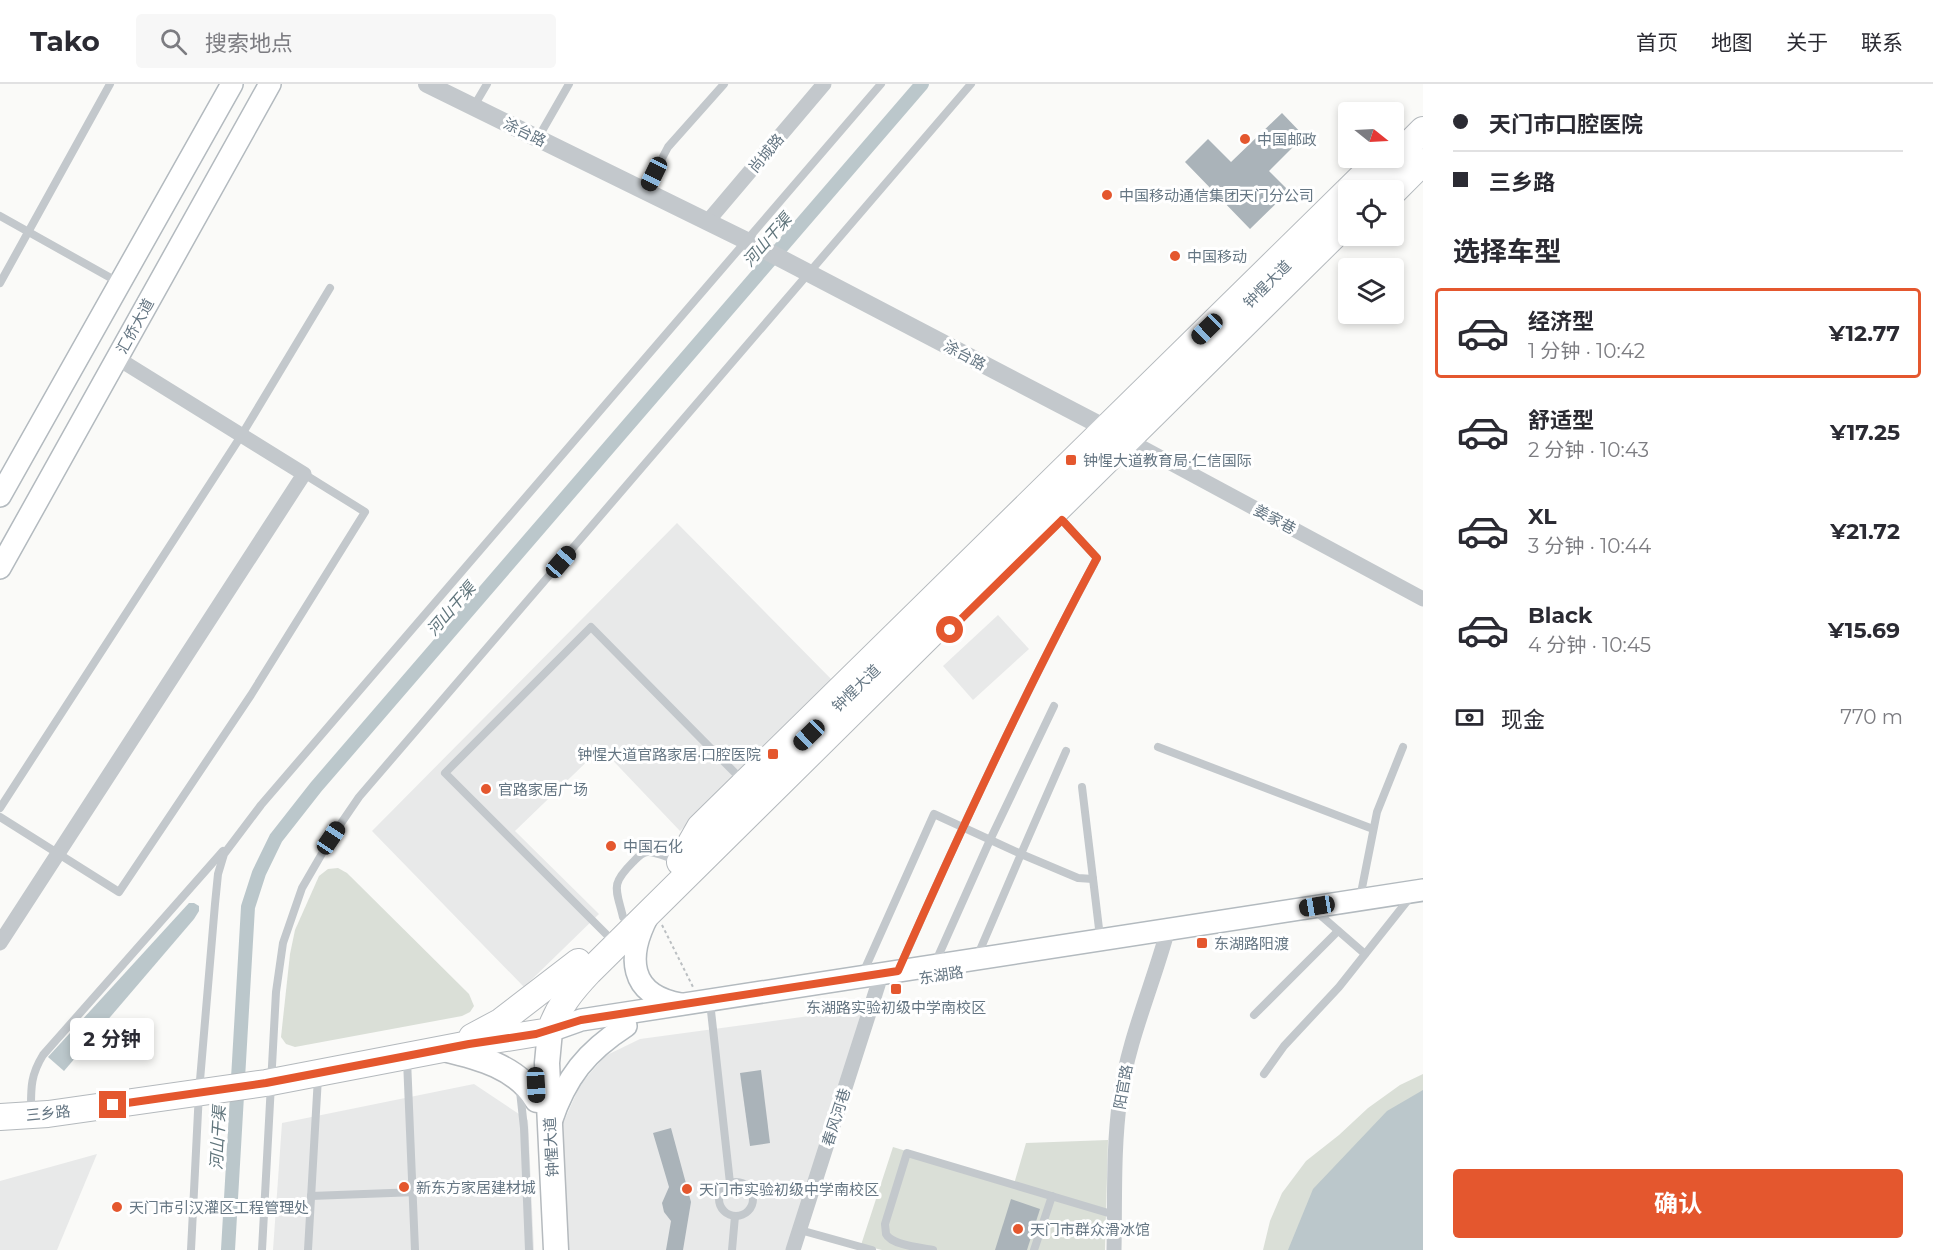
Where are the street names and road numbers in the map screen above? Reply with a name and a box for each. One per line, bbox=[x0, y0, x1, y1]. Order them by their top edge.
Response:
street label: 涂台路 bbox=[501, 114, 549, 150]
street label: 尚城路 bbox=[744, 130, 788, 176]
street label: 钟惺大道 bbox=[1239, 256, 1295, 312]
street label: 汇侨大道 bbox=[112, 295, 158, 357]
street label: 涂台路 bbox=[941, 336, 989, 374]
street label: 姜家巷 bbox=[1251, 500, 1299, 538]
street label: 钟惺大道 bbox=[828, 660, 884, 716]
street label: 东湖路 bbox=[917, 962, 965, 988]
street label: 阳官路 bbox=[1110, 1063, 1136, 1111]
street label: 春风河巷 bbox=[818, 1086, 854, 1148]
street label: 三乡路 bbox=[25, 1101, 71, 1125]
street label: 钟惺大道 bbox=[540, 1117, 562, 1177]

